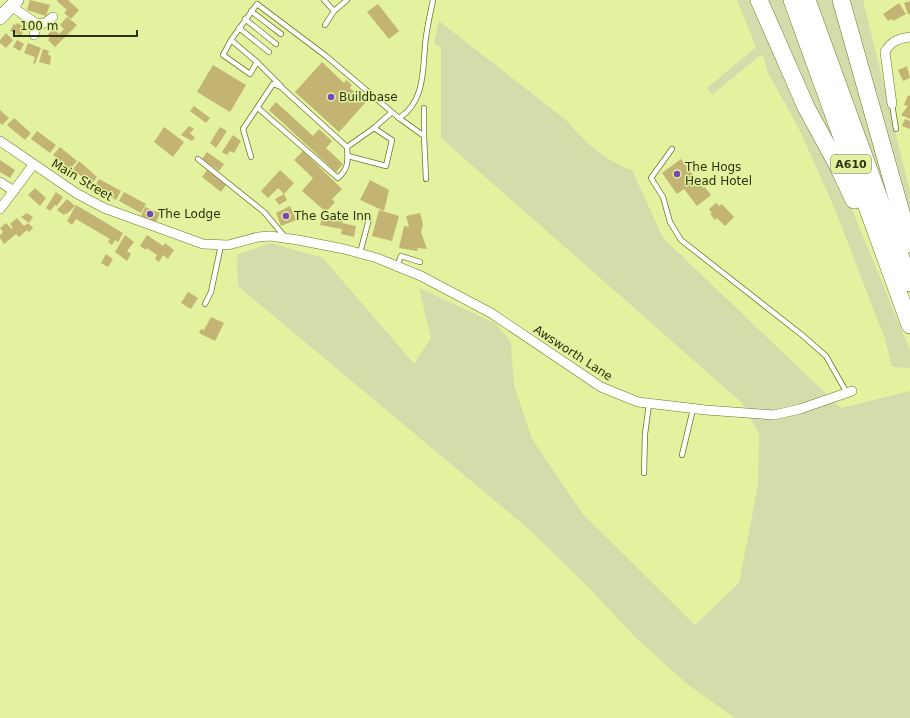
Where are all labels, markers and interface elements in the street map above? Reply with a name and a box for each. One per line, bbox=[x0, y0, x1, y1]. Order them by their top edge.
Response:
scale bar bbox=[14, 12, 137, 38]
text: 100 m bbox=[20, 19, 58, 33]
place label: Buildbase bbox=[339, 90, 398, 104]
marker: Buildbase bbox=[326, 92, 336, 102]
road number: A610 bbox=[831, 155, 871, 173]
street label: Main Street bbox=[49, 156, 115, 204]
place label: The Hogs Head Hotel bbox=[684, 160, 752, 188]
marker: The Hogs Head Hotel bbox=[672, 169, 682, 179]
place label: The Lodge bbox=[157, 207, 221, 221]
marker: The Lodge bbox=[145, 209, 155, 219]
place label: The Gate Inn bbox=[293, 209, 371, 223]
marker: The Gate Inn bbox=[281, 211, 291, 221]
street label: Awsworth Lane bbox=[531, 322, 615, 384]

